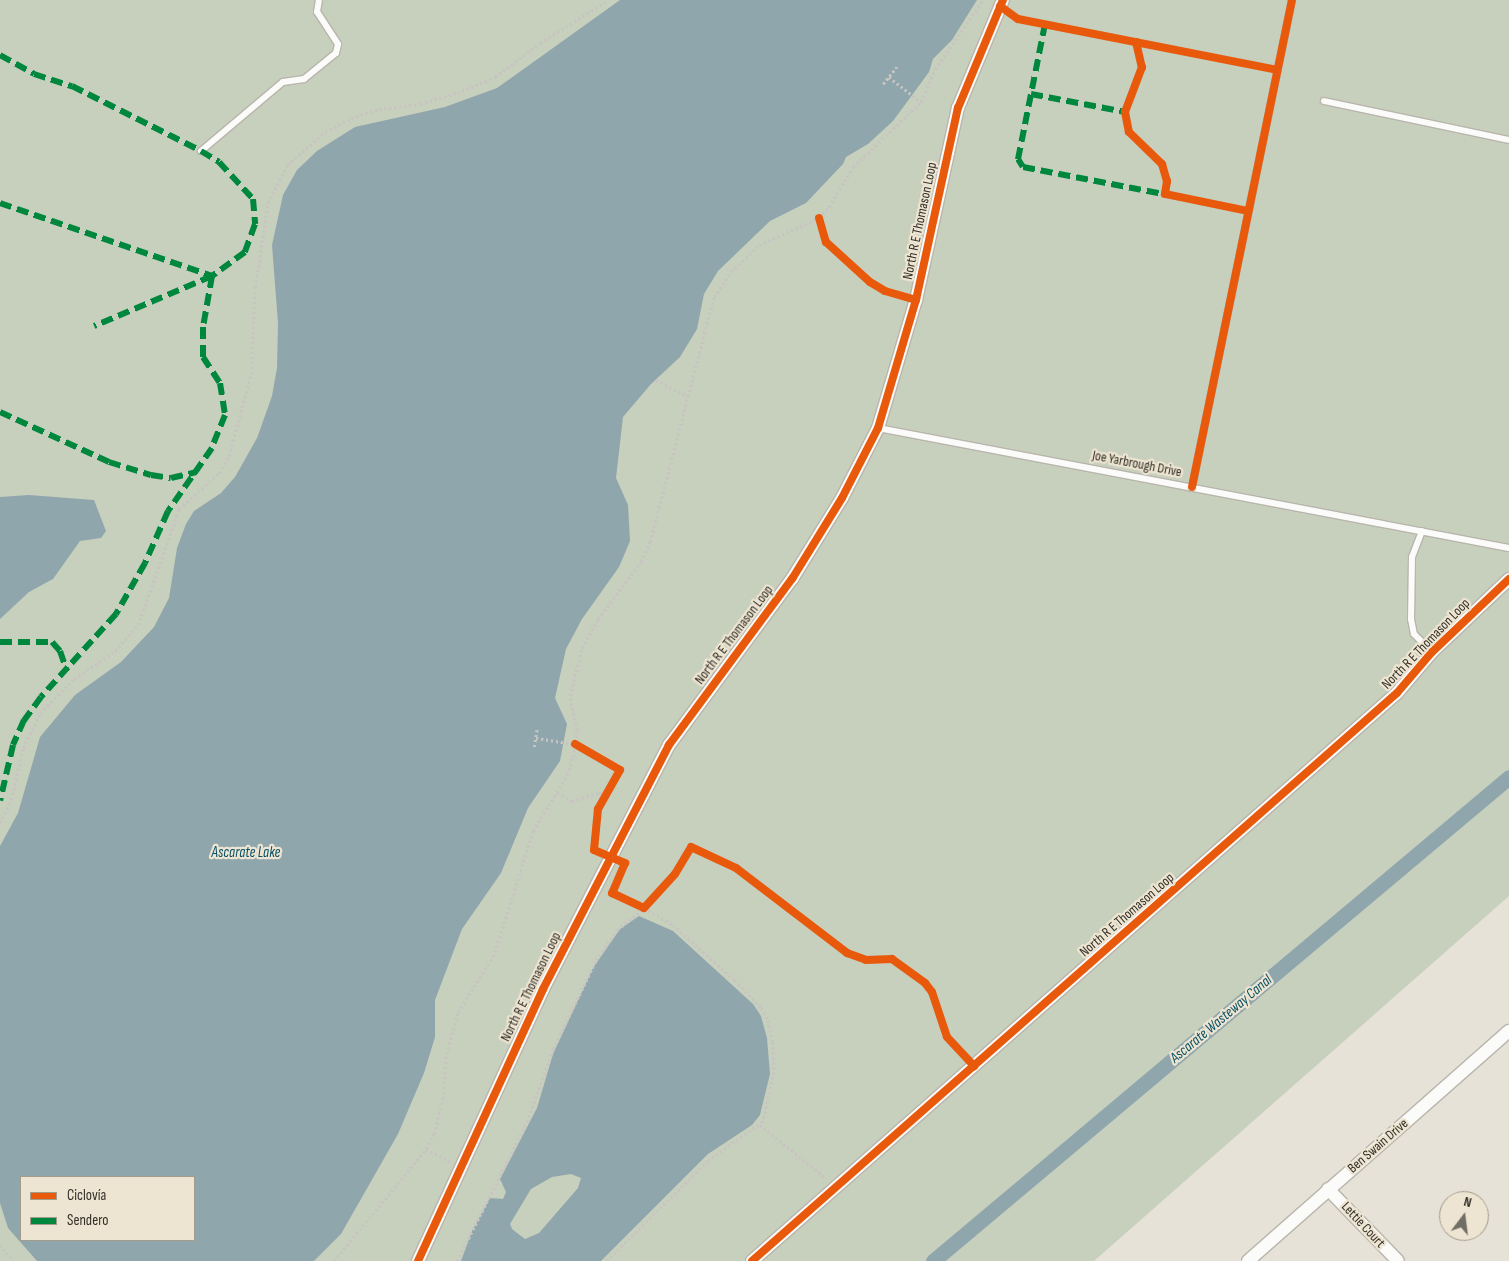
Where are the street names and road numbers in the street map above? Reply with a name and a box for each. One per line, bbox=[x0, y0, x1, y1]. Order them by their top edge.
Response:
street label: North R E Thomason Loop bbox=[899, 161, 941, 281]
street label: Joe Yarbrough Drive bbox=[1091, 447, 1183, 481]
street label: North R E Thomason Loop bbox=[691, 582, 777, 688]
street label: North R E Thomason Loop bbox=[1378, 595, 1474, 693]
street label: North R E Thomason Loop bbox=[1076, 869, 1178, 961]
street label: North R E Thomason Loop bbox=[497, 930, 565, 1044]
street label: Ben Swain Drive bbox=[1344, 1115, 1412, 1177]
street label: Lettie Court bbox=[1338, 1199, 1388, 1251]

